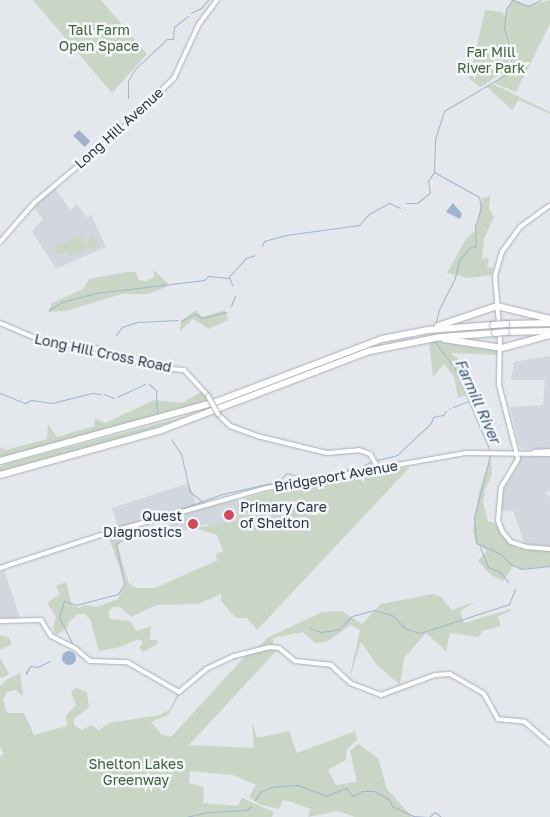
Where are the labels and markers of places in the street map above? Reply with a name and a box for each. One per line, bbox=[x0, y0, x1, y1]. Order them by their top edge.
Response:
place label: Primary Care of Shelton bbox=[240, 499, 327, 532]
place label: Quest Diagnostics bbox=[103, 508, 182, 540]
marker: Primary Care of Shelton bbox=[222, 508, 236, 522]
marker: Quest Diagnostics bbox=[186, 517, 200, 531]

